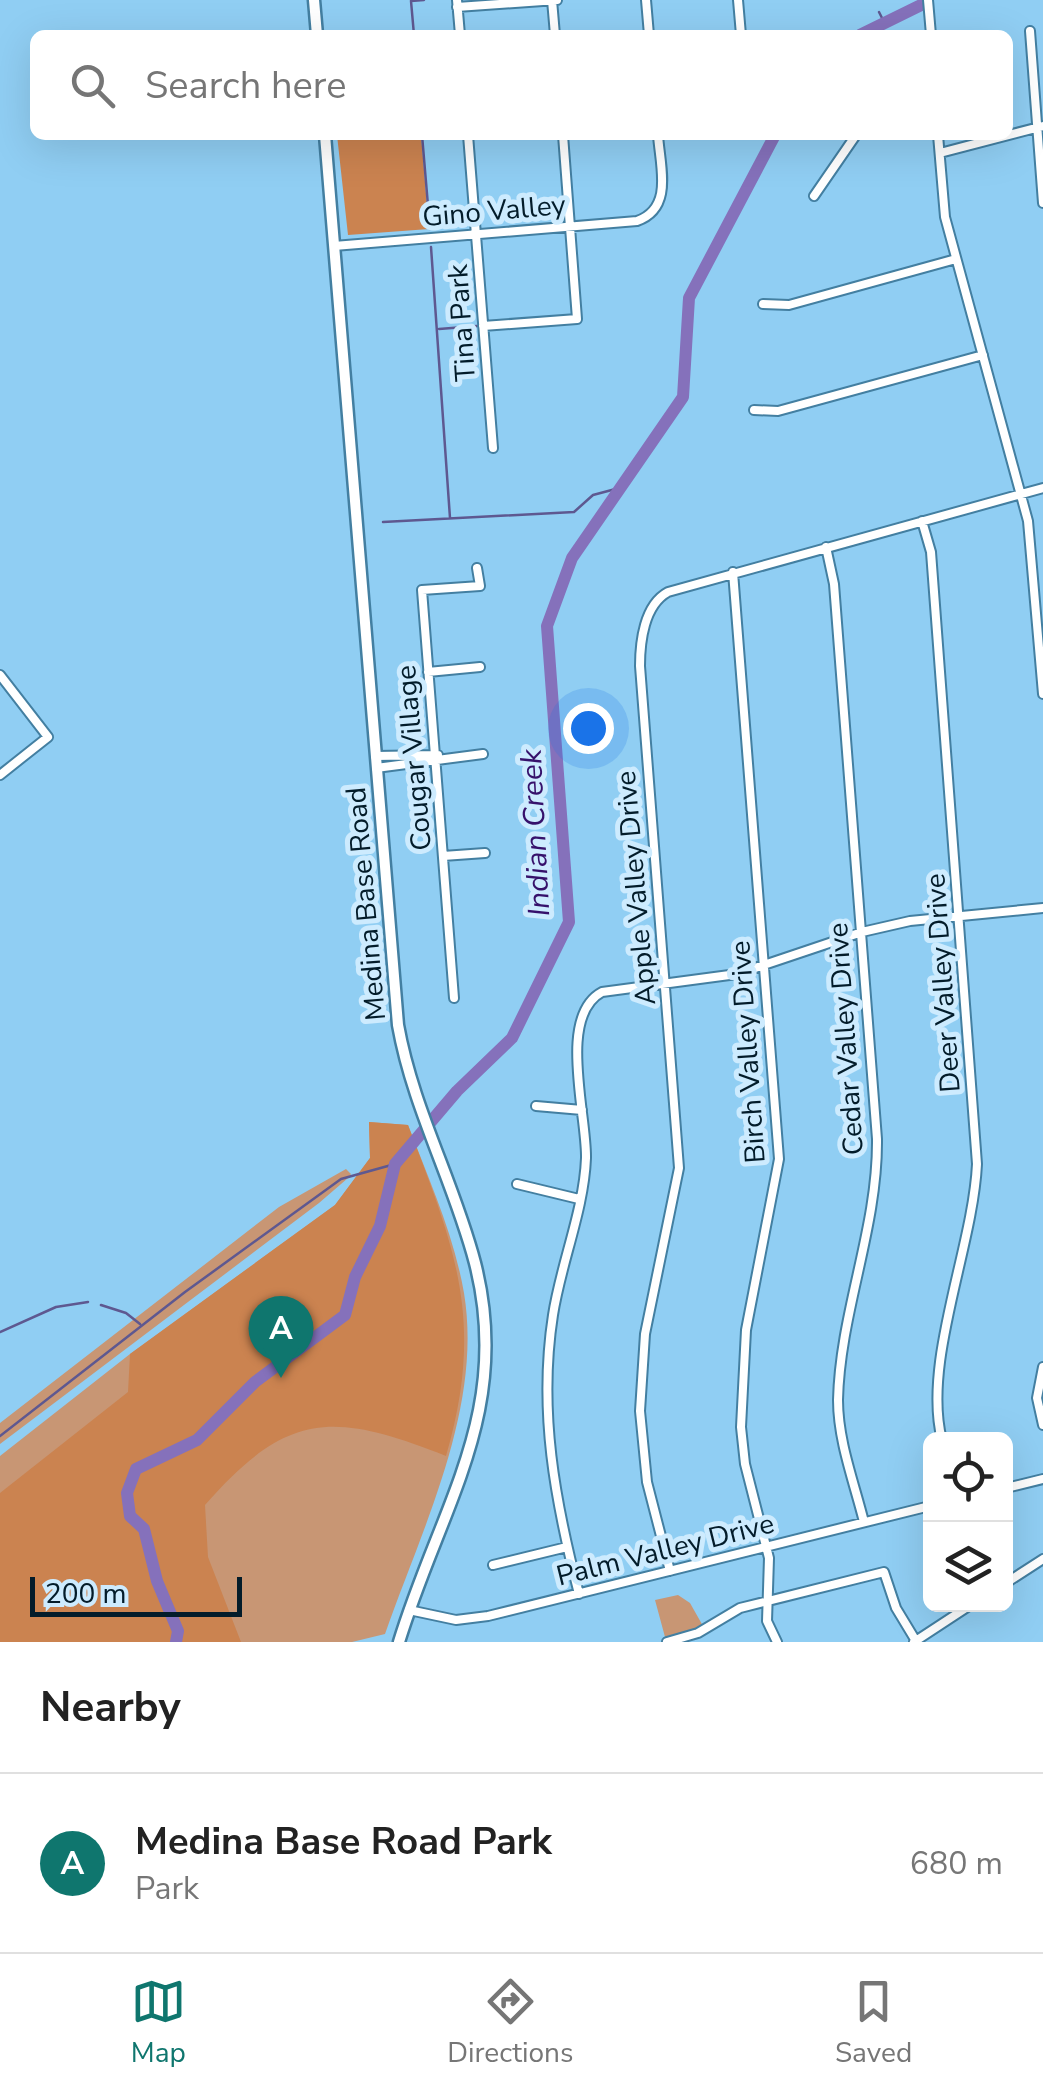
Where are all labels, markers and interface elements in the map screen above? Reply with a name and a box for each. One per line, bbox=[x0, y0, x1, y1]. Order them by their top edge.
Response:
search box bbox=[30, 30, 1013, 140]
icon: search bbox=[65, 58, 120, 113]
text: Search here bbox=[145, 60, 346, 111]
street label: Gino Valley bbox=[421, 186, 568, 236]
street label: Tina Park bbox=[439, 262, 485, 383]
street label: Cougar Village bbox=[387, 664, 441, 852]
your location bbox=[563, 703, 614, 754]
water label: Indian Creek bbox=[511, 747, 560, 918]
street label: Apple Valley Drive bbox=[607, 769, 665, 1007]
street label: Medina Base Road bbox=[337, 786, 395, 1022]
street label: Deer Valley Drive bbox=[916, 872, 970, 1094]
street label: Cedar Valley Drive bbox=[819, 921, 873, 1156]
street label: Birch Valley Drive bbox=[721, 939, 775, 1164]
pin: A bbox=[248, 1296, 314, 1378]
map controls bbox=[923, 1432, 1013, 1612]
button: locate bbox=[923, 1432, 1013, 1522]
street label: Palm Valley Drive bbox=[552, 1505, 778, 1595]
button: layers bbox=[923, 1522, 1013, 1612]
scale bar bbox=[30, 1572, 242, 1616]
text: 200 m bbox=[45, 1575, 127, 1613]
text: Nearby bbox=[40, 1679, 181, 1736]
text: Medina Base Road Park bbox=[135, 1816, 552, 1867]
text: A bbox=[61, 1842, 84, 1885]
text: 680 m bbox=[910, 1842, 1003, 1885]
text: Park bbox=[135, 1867, 199, 1910]
tab: Map bbox=[131, 1974, 186, 2072]
tab: Directions bbox=[447, 1974, 573, 2072]
tab: Saved bbox=[835, 1974, 912, 2072]

